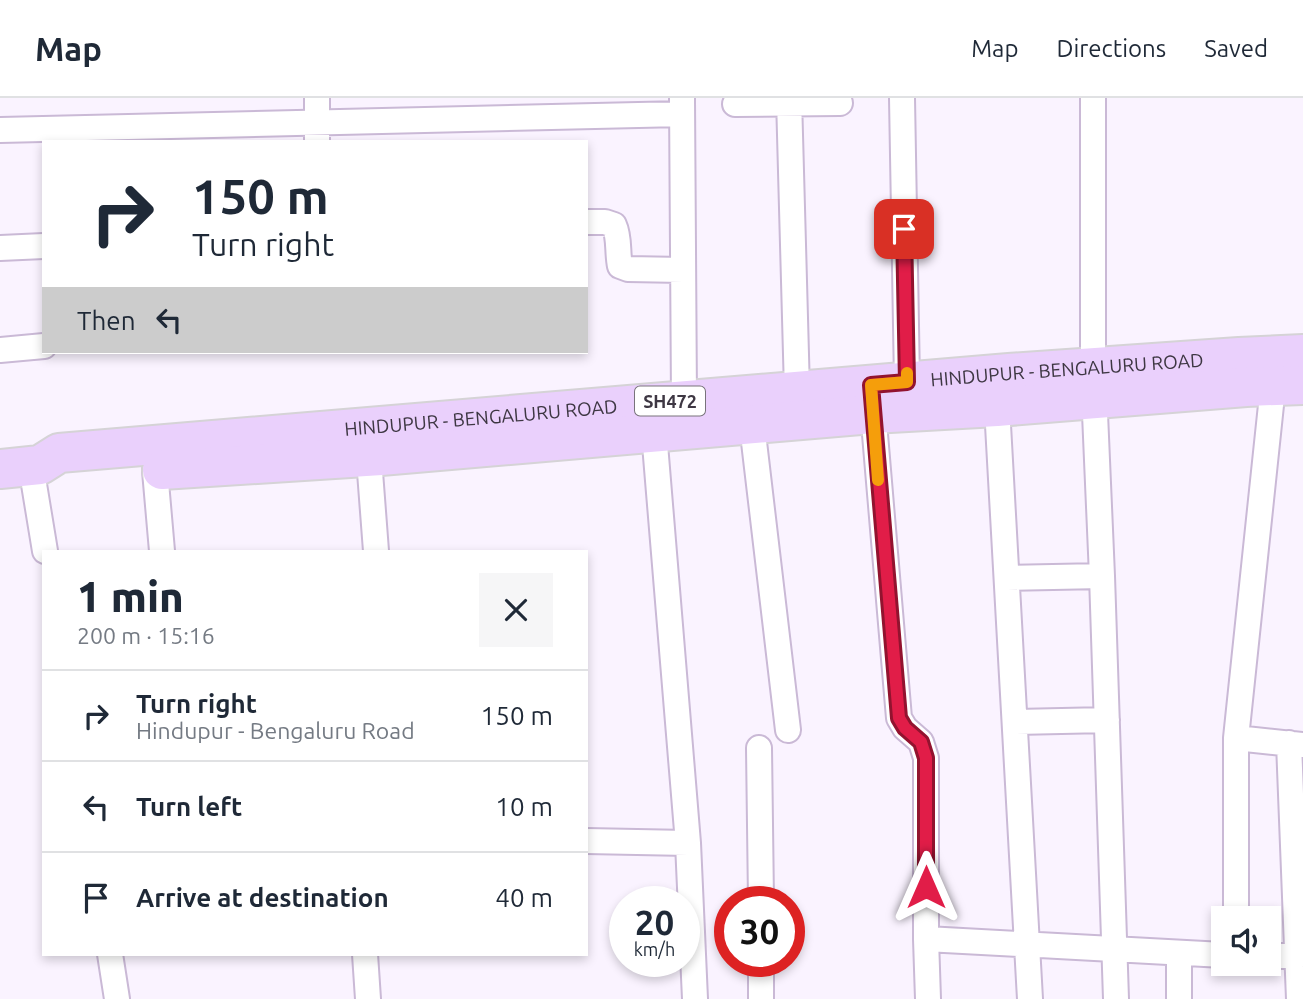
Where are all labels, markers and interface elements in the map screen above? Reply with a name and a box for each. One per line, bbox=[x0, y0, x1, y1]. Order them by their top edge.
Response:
text: Map bbox=[35, 30, 102, 67]
text: Map bbox=[971, 35, 1018, 62]
text: Directions bbox=[1056, 35, 1166, 62]
text: Saved bbox=[1204, 35, 1268, 62]
icon: right bbox=[77, 168, 168, 259]
text: 150 m bbox=[192, 168, 329, 223]
pin bbox=[874, 199, 934, 259]
icon: arrive bbox=[885, 210, 923, 248]
text: Turn right bbox=[192, 226, 334, 262]
icon: left bbox=[150, 301, 188, 339]
text: Then bbox=[77, 306, 136, 335]
street label: HINDUPUR - BENGALURU ROAD bbox=[929, 349, 1204, 391]
road number: SH472 bbox=[635, 386, 705, 416]
street label: HINDUPUR - BENGALURU ROAD bbox=[344, 395, 618, 440]
text: 1 min bbox=[77, 573, 184, 620]
button: close bbox=[479, 573, 553, 647]
text: 200 m · 15:16 bbox=[77, 623, 215, 648]
text: Turn right bbox=[136, 689, 257, 718]
icon: right bbox=[77, 697, 115, 735]
text: 150 m bbox=[481, 701, 553, 730]
text: Hindupur - Bengaluru Road bbox=[136, 718, 415, 743]
icon: left bbox=[77, 788, 115, 826]
text: Turn left bbox=[136, 792, 242, 821]
text: 10 m bbox=[495, 792, 553, 821]
position arrow bbox=[889, 850, 963, 924]
icon: arrive bbox=[77, 879, 115, 917]
text: Arrive at destination bbox=[136, 883, 389, 912]
text: 40 m bbox=[495, 883, 553, 912]
speed limit sign: 30 bbox=[714, 886, 805, 977]
text: 20 bbox=[635, 902, 674, 942]
map controls bbox=[1211, 906, 1281, 976]
button: sound bbox=[1211, 906, 1281, 976]
text: km/h bbox=[634, 939, 675, 959]

